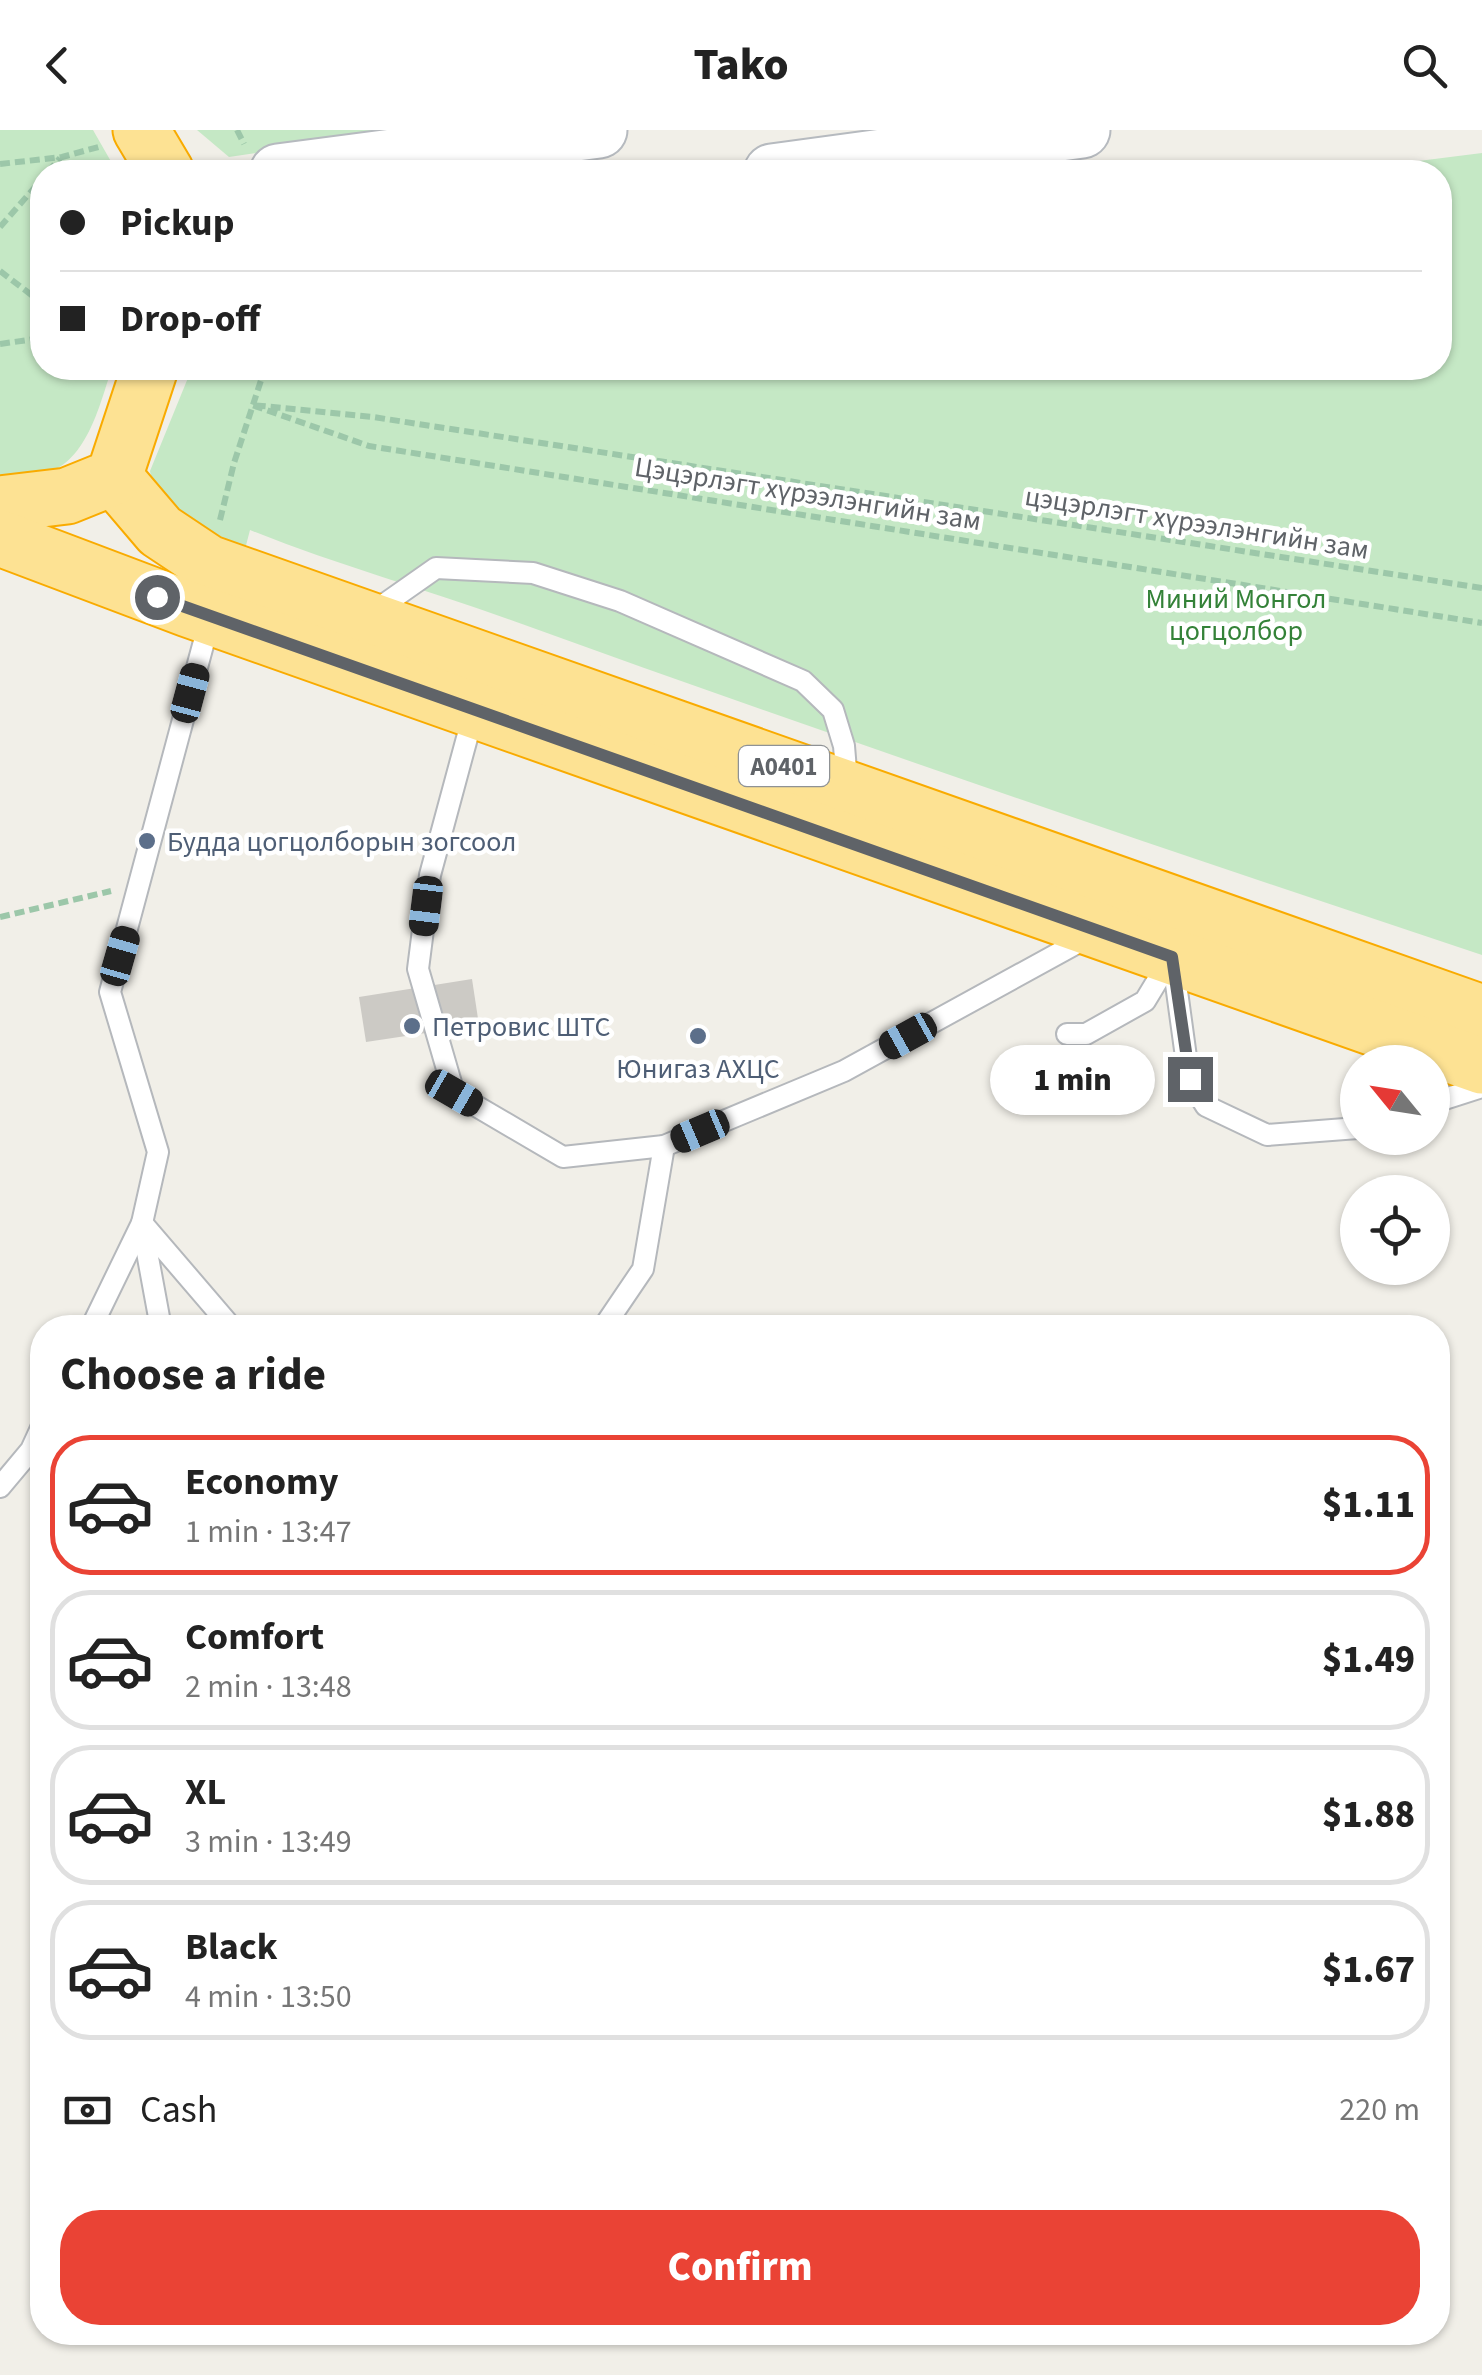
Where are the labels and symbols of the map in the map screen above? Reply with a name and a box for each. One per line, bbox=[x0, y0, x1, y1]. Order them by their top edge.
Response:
street label: Цэцэрлэгт хүрээлэнгийн зам bbox=[632, 447, 984, 541]
street label: цэцэрлэгт хүрээлэнгийн зам bbox=[1022, 476, 1372, 570]
route start bbox=[135, 575, 180, 620]
park label: Миний Монгол цогцолбор bbox=[1146, 579, 1326, 651]
car bbox=[168, 660, 212, 726]
road number: A0401 bbox=[739, 746, 829, 786]
place label: Будда цогцолборын зогсоол bbox=[167, 822, 516, 862]
marker: Будда цогцолборын зогсоол bbox=[136, 830, 158, 852]
car bbox=[407, 874, 445, 938]
car bbox=[97, 923, 143, 989]
place label: Петровис ШТС bbox=[432, 1007, 611, 1047]
car bbox=[874, 1008, 942, 1064]
marker: Петровис ШТС bbox=[401, 1015, 423, 1037]
marker: Юнигаз АХЦС bbox=[687, 1025, 709, 1047]
callout: 1 min bbox=[990, 1044, 1155, 1114]
north arrow bbox=[1340, 1045, 1450, 1155]
place label: Юнигаз АХЦС bbox=[616, 1049, 780, 1089]
route end bbox=[1168, 1057, 1213, 1102]
car bbox=[421, 1065, 487, 1121]
car bbox=[667, 1105, 733, 1157]

